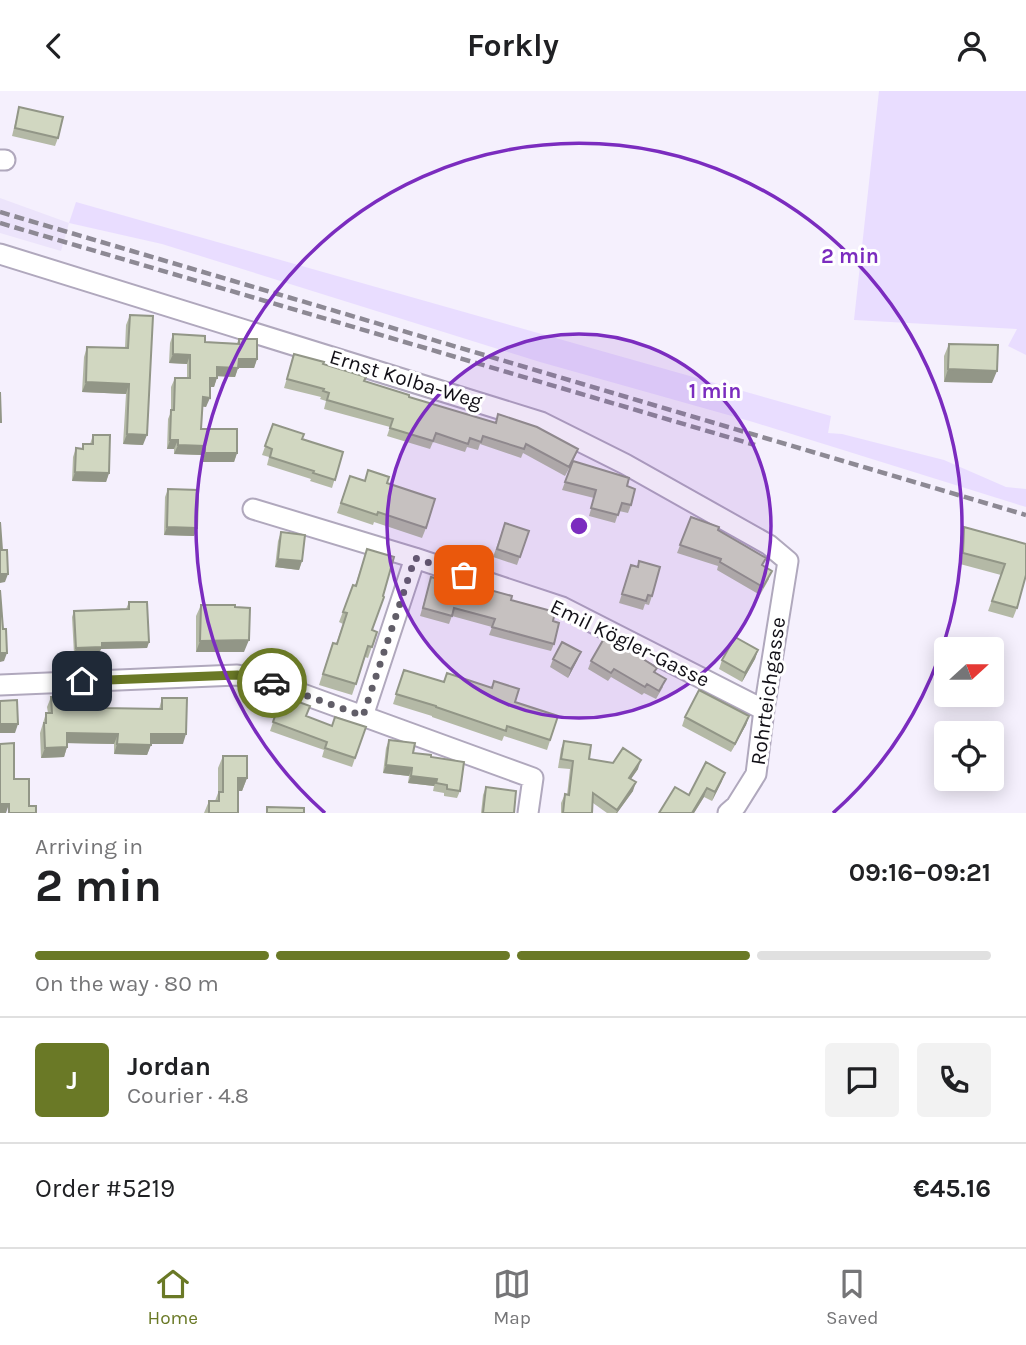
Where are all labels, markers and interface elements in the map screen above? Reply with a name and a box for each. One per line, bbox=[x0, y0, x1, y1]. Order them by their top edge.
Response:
icon: back bbox=[35, 27, 73, 65]
text: Forkly bbox=[467, 27, 559, 64]
icon: person bbox=[953, 27, 991, 65]
text: 2 min bbox=[821, 244, 879, 268]
street label: Ernst Kolba-Weg bbox=[327, 344, 485, 414]
text: 1 min bbox=[689, 379, 741, 403]
centre of rings bbox=[567, 514, 591, 538]
pin bbox=[434, 545, 494, 605]
icon: bag bbox=[445, 556, 483, 594]
street label: Emil Kögler-Gasse bbox=[546, 594, 714, 692]
street label: Rohrteichgasse bbox=[746, 615, 790, 767]
north arrow bbox=[934, 637, 1004, 707]
map controls bbox=[934, 637, 1004, 791]
courier bbox=[237, 648, 307, 718]
pin bbox=[52, 651, 112, 711]
icon: home bbox=[63, 662, 101, 700]
icon: car bbox=[253, 664, 291, 702]
button: locate bbox=[934, 721, 1004, 791]
text: Arriving in bbox=[35, 833, 143, 860]
text: 09:16–09:21 bbox=[849, 857, 991, 888]
text: 2 min bbox=[35, 859, 162, 913]
text: On the way · 80 m bbox=[35, 970, 219, 997]
button: chat bbox=[825, 1043, 899, 1117]
button: phone bbox=[917, 1043, 991, 1117]
text: Jordan bbox=[127, 1051, 211, 1082]
text: J bbox=[66, 1065, 78, 1096]
text: Courier · 4.8 bbox=[127, 1082, 249, 1109]
text: Order #5219 bbox=[35, 1173, 175, 1204]
text: €45.16 bbox=[913, 1173, 991, 1204]
tab: Home bbox=[147, 1265, 198, 1329]
tab: Map bbox=[493, 1265, 531, 1329]
tab: Saved bbox=[826, 1265, 879, 1329]

